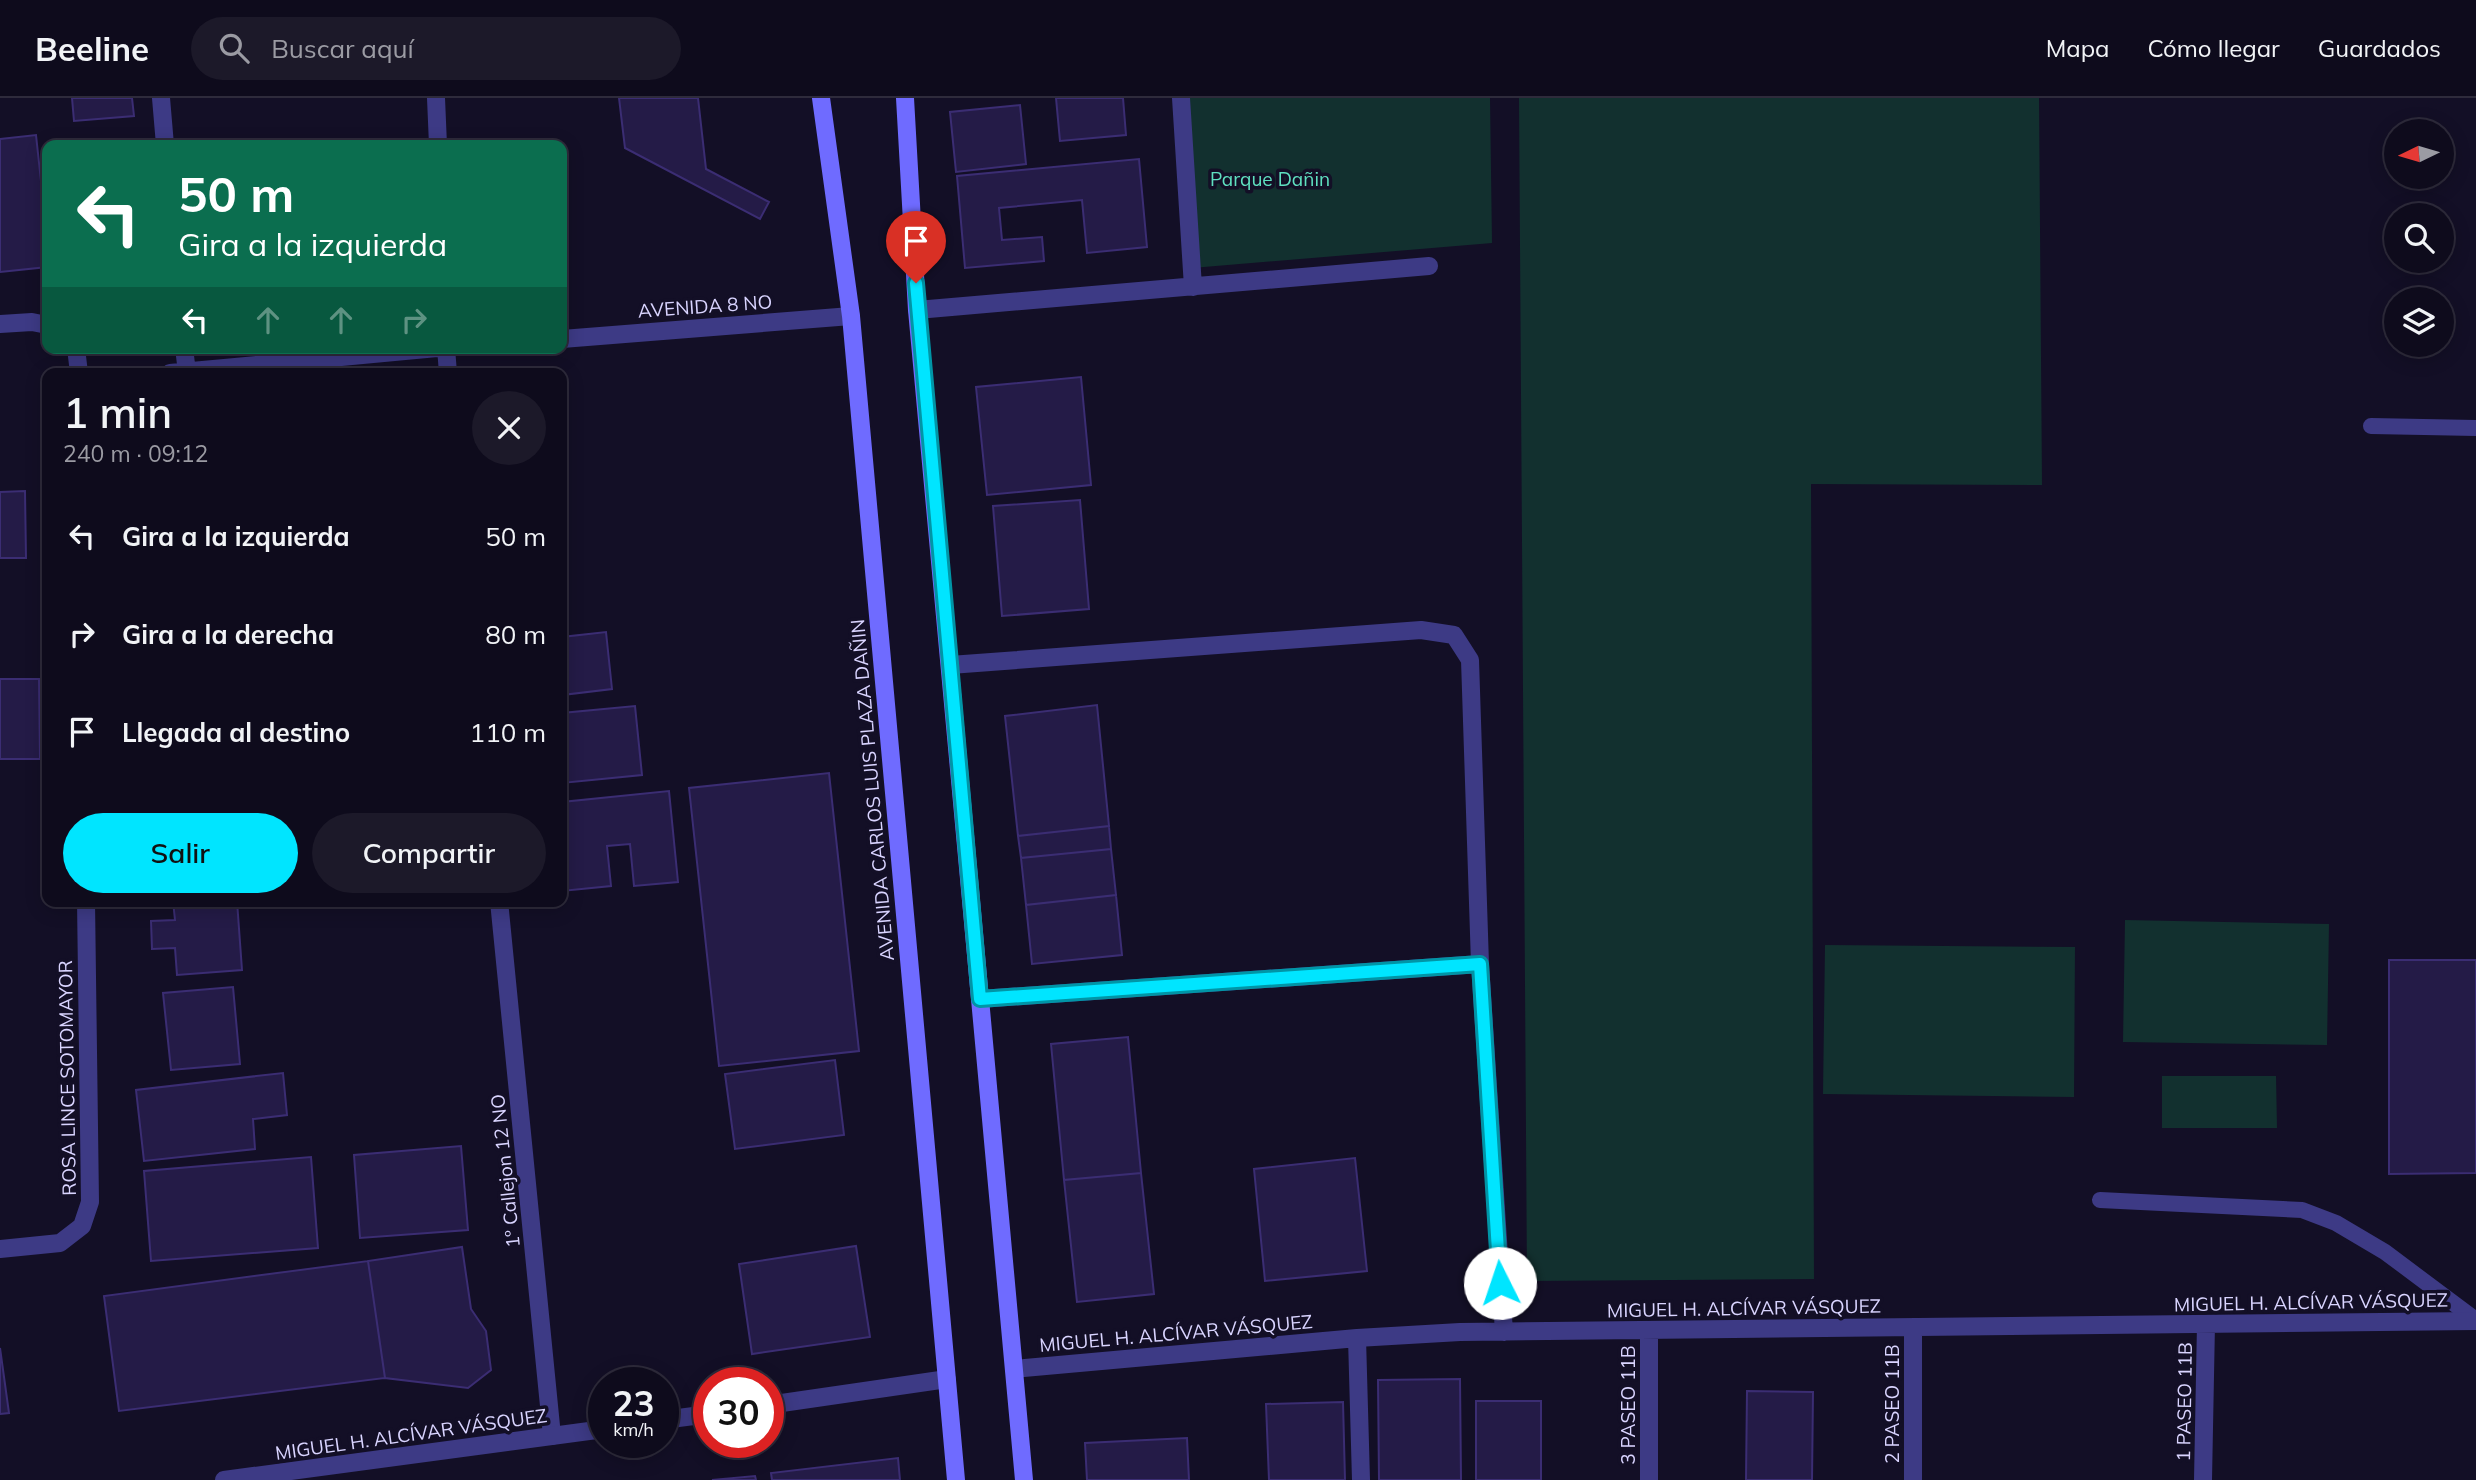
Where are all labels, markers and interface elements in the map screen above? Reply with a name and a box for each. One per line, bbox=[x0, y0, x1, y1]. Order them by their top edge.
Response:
search box bbox=[191, 17, 681, 80]
text: Beeline bbox=[35, 28, 149, 69]
icon: search bbox=[215, 29, 253, 67]
text: Buscar aquí bbox=[271, 32, 414, 65]
text: Mapa bbox=[2046, 33, 2109, 63]
text: Cómo llegar bbox=[2147, 33, 2280, 63]
text: Guardados bbox=[2318, 33, 2441, 63]
north arrow bbox=[2384, 119, 2454, 189]
map controls bbox=[2384, 119, 2454, 357]
text: 50 m bbox=[178, 163, 294, 224]
park label: Parque Dañin bbox=[1210, 167, 1330, 191]
icon: left bbox=[63, 168, 154, 259]
button: search bbox=[2384, 203, 2454, 273]
pin bbox=[886, 211, 946, 283]
icon: arrive bbox=[897, 222, 935, 260]
text: Gira a la izquierda bbox=[178, 224, 447, 264]
button: layers bbox=[2384, 287, 2454, 357]
street label: AVENIDA 8 NO bbox=[637, 289, 773, 323]
icon: left bbox=[176, 301, 214, 339]
icon: ahead bbox=[249, 301, 287, 339]
icon: ahead bbox=[322, 301, 360, 339]
icon: right bbox=[395, 301, 433, 339]
text: 1 min bbox=[63, 386, 172, 439]
button: close bbox=[472, 391, 546, 465]
text: 240 m · 09:12 bbox=[63, 439, 208, 468]
icon: left bbox=[63, 517, 101, 555]
text: Gira a la izquierda bbox=[122, 520, 350, 553]
text: 50 m bbox=[485, 520, 546, 553]
icon: right bbox=[63, 615, 101, 653]
text: Gira a la derecha bbox=[122, 618, 334, 651]
text: 80 m bbox=[485, 618, 546, 651]
street label: AVENIDA CARLOS LUIS PLAZA DAÑIN bbox=[845, 618, 899, 962]
icon: arrive bbox=[63, 713, 101, 751]
text: Llegada al destino bbox=[122, 716, 350, 749]
text: 110 m bbox=[470, 716, 546, 749]
button: Salir bbox=[63, 813, 298, 893]
button: Compartir bbox=[312, 813, 546, 893]
street label: ROSA LINCE SOTOMAYOR bbox=[53, 960, 81, 1196]
street label: 1º Callejon 12 NO bbox=[485, 1093, 525, 1249]
position arrow bbox=[1463, 1246, 1537, 1320]
street label: MIGUEL H. ALCÍVAR VÁSQUEZ bbox=[2174, 1288, 2448, 1316]
street label: MIGUEL H. ALCÍVAR VÁSQUEZ bbox=[1607, 1294, 1881, 1322]
street label: MIGUEL H. ALCÍVAR VÁSQUEZ bbox=[1038, 1309, 1314, 1357]
street label: 1 PASEO 11B bbox=[2171, 1342, 2197, 1462]
street label: 2 PASEO 11B bbox=[1880, 1344, 1904, 1464]
street label: 3 PASEO 11B bbox=[1616, 1345, 1640, 1465]
speed limit sign: 30 bbox=[693, 1367, 784, 1458]
text: 23 bbox=[612, 1381, 655, 1425]
street label: MIGUEL H. ALCÍVAR VÁSQUEZ bbox=[274, 1403, 548, 1465]
text: km/h bbox=[613, 1418, 654, 1441]

